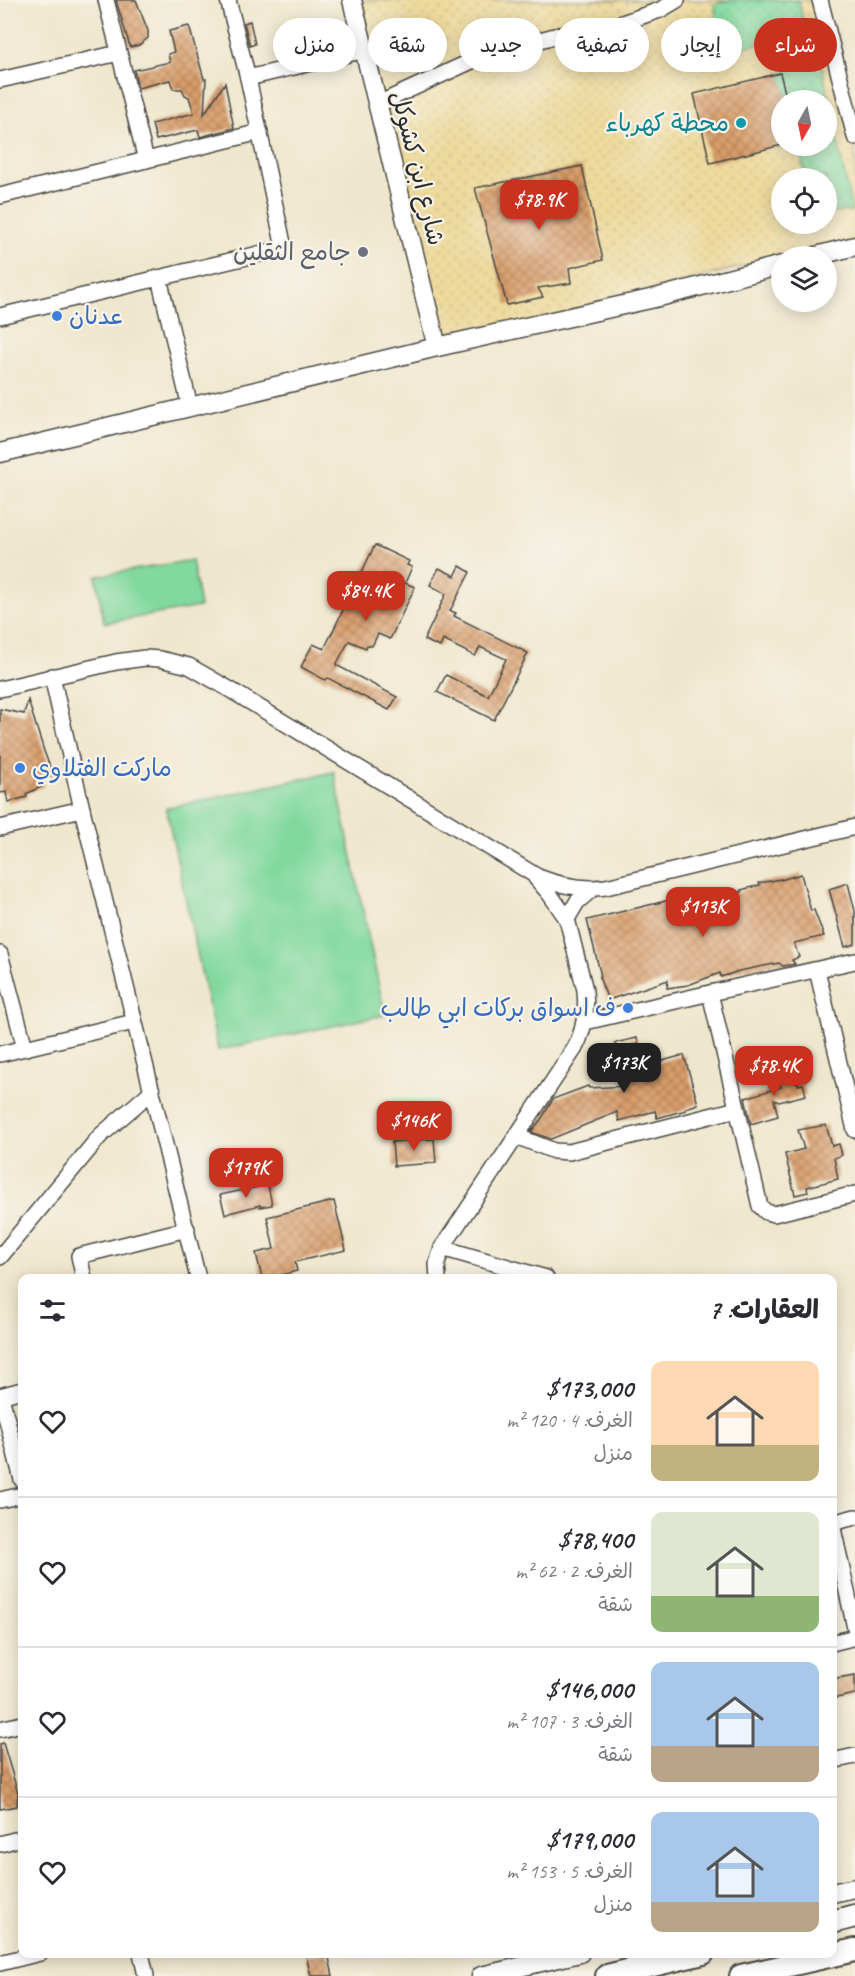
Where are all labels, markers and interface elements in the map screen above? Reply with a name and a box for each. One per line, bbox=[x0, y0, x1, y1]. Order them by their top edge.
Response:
chip: منزل bbox=[273, 18, 356, 72]
chip: شقة bbox=[368, 18, 447, 72]
chip: جديد bbox=[459, 18, 543, 72]
chip: تصفية bbox=[555, 18, 649, 72]
chip: إيجار bbox=[661, 18, 742, 72]
chip: شراء bbox=[754, 18, 837, 72]
street label: شارع ابن كشوكل bbox=[382, 88, 452, 249]
north arrow bbox=[771, 90, 837, 156]
map controls bbox=[771, 90, 837, 312]
place label: محطة كهرباء bbox=[605, 108, 729, 138]
marker: محطة كهرباء bbox=[734, 116, 748, 130]
button: locate bbox=[771, 168, 837, 234]
pin: $78.9K bbox=[490, 180, 588, 231]
text: $78.9K bbox=[514, 187, 564, 212]
place label: جامع الثقلين bbox=[233, 237, 351, 269]
marker: جامع الثقلين bbox=[356, 245, 370, 259]
button: layers bbox=[771, 246, 837, 312]
place label: عدنان bbox=[69, 301, 125, 331]
marker: عدنان bbox=[50, 309, 64, 323]
pin: $84.4K bbox=[317, 571, 415, 622]
text: $84.4K bbox=[341, 578, 391, 603]
place label: ماركت الفتلاوي bbox=[32, 753, 172, 785]
marker: ماركت الفتلاوي bbox=[13, 761, 27, 775]
pin: $113K bbox=[661, 887, 745, 938]
text: $113K bbox=[680, 894, 726, 919]
place label: ف اسواق بركات ابي طالب bbox=[381, 993, 616, 1029]
marker: ف اسواق بركات ابي طالب bbox=[621, 1001, 635, 1015]
pin: $173K bbox=[582, 1043, 666, 1094]
pin: $78.4K bbox=[725, 1046, 823, 1097]
text: $173K bbox=[601, 1050, 647, 1075]
text: $78.4K bbox=[749, 1053, 799, 1078]
pin: $146K bbox=[372, 1101, 456, 1152]
text: $146K bbox=[391, 1108, 437, 1133]
pin: $179K bbox=[204, 1148, 288, 1199]
text: $179K bbox=[223, 1155, 269, 1180]
text: العقارات: 7 bbox=[709, 1293, 819, 1326]
icon: filters bbox=[36, 1294, 69, 1327]
text: $173,000 bbox=[546, 1372, 633, 1405]
icon: home bbox=[699, 1385, 771, 1457]
icon: heart bbox=[36, 1405, 69, 1438]
text: الغرف: 4 · 120 m² bbox=[506, 1408, 633, 1433]
text: منزل bbox=[594, 1441, 633, 1466]
text: $78,400 bbox=[558, 1523, 633, 1556]
icon: home bbox=[699, 1536, 771, 1608]
icon: heart bbox=[36, 1556, 69, 1589]
text: الغرف: 2 · 62 m² bbox=[515, 1559, 633, 1584]
text: شقة bbox=[598, 1592, 633, 1617]
text: $146,000 bbox=[545, 1673, 633, 1706]
icon: home bbox=[699, 1686, 771, 1758]
icon: heart bbox=[36, 1706, 69, 1739]
text: الغرف: 3 · 107 m² bbox=[506, 1709, 633, 1734]
text: شقة bbox=[598, 1742, 633, 1767]
text: $179,000 bbox=[546, 1823, 633, 1856]
icon: home bbox=[699, 1836, 771, 1908]
icon: heart bbox=[36, 1856, 69, 1889]
text: الغرف: 5 · 153 m² bbox=[506, 1859, 633, 1884]
text: منزل bbox=[594, 1892, 633, 1917]

